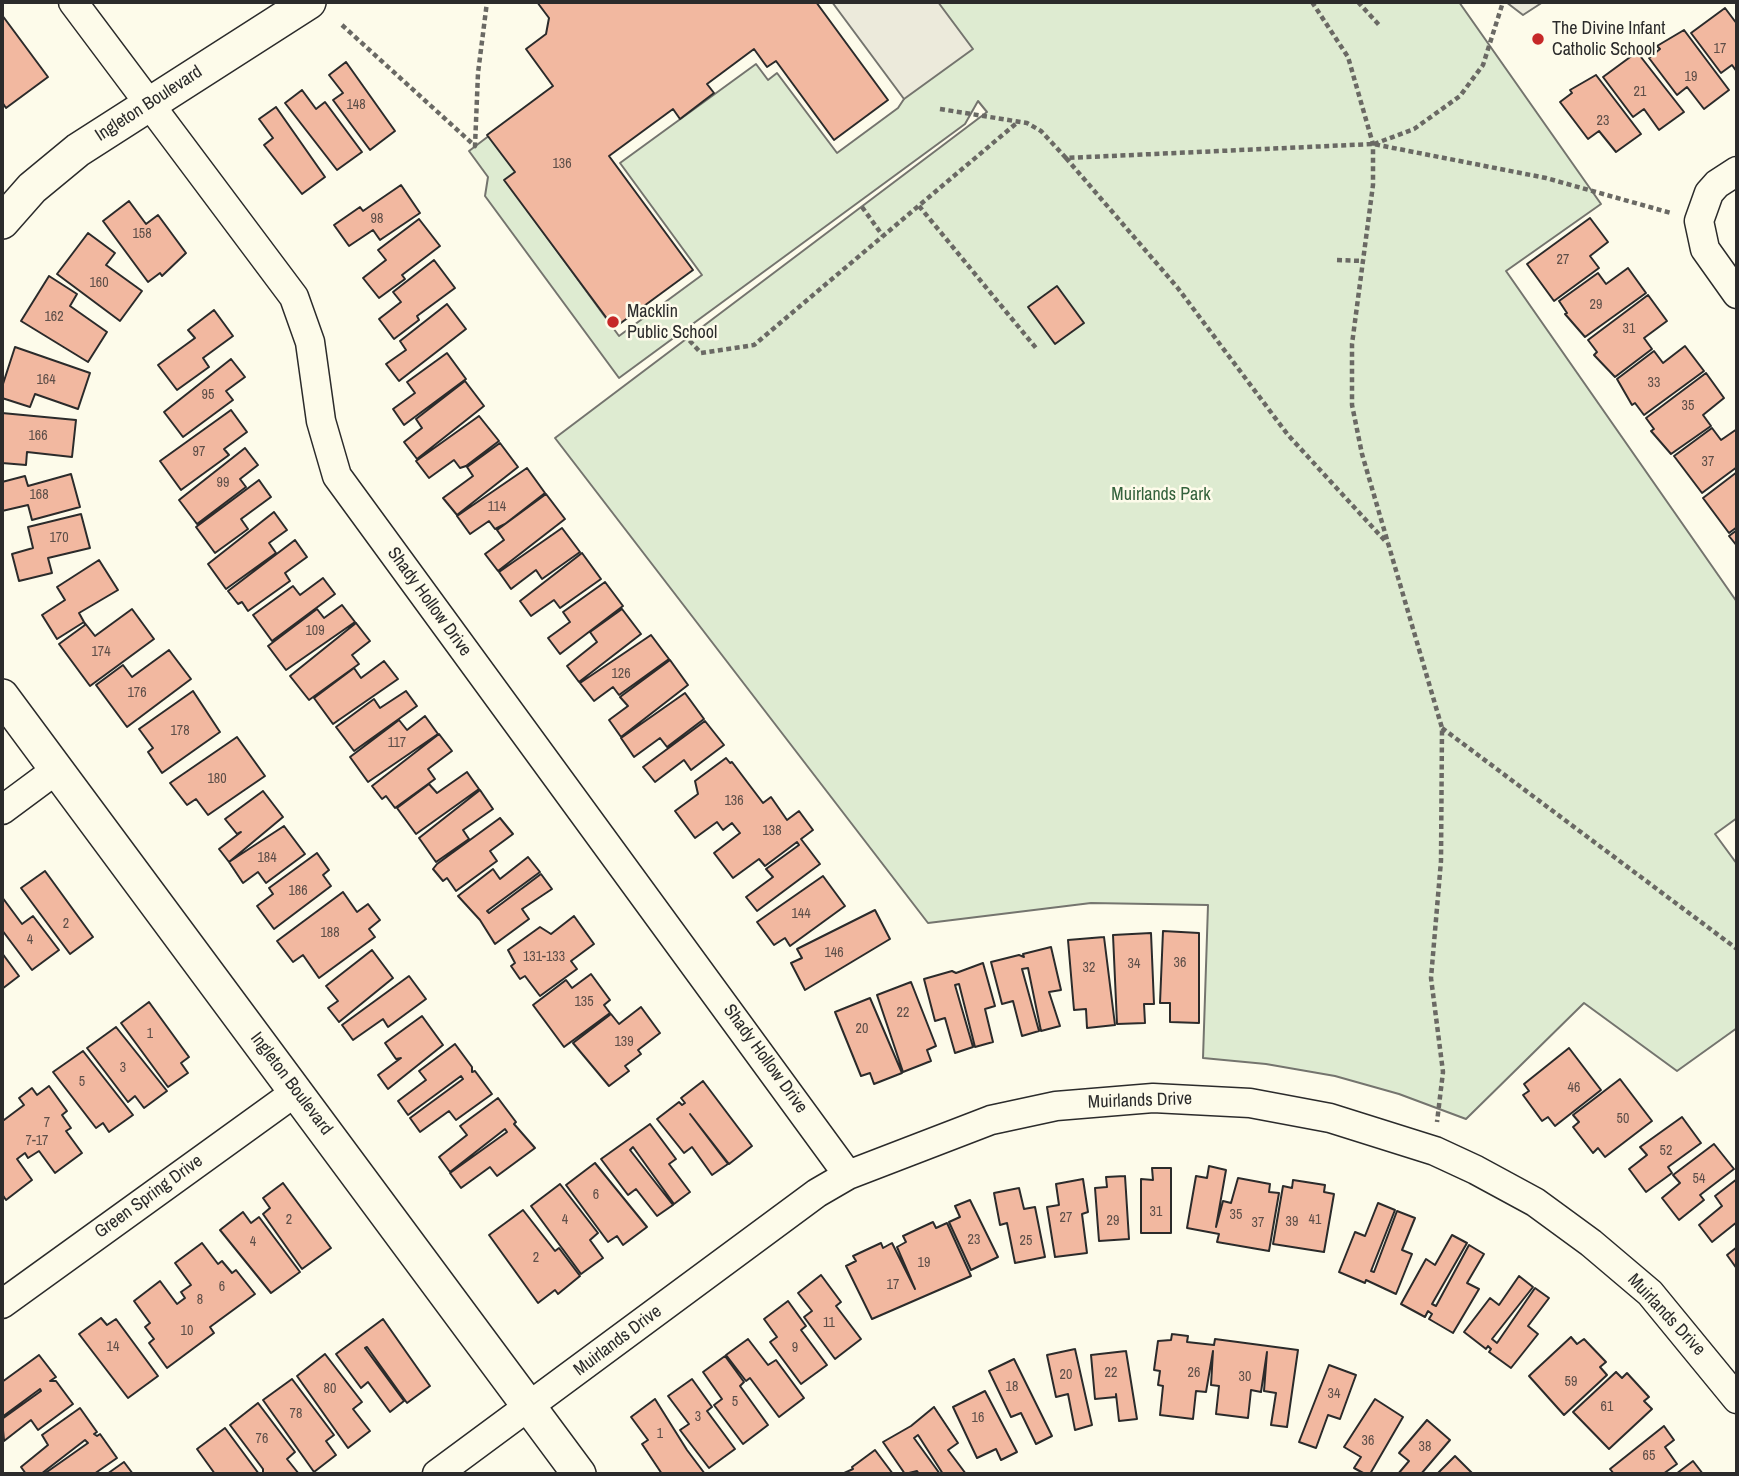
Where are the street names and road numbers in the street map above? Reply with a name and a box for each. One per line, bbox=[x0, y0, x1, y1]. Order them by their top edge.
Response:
street label: Ingleton Boulevard bbox=[92, 61, 206, 147]
street label: Shady Hollow Drive bbox=[382, 543, 476, 661]
street label: Shady Hollow Drive bbox=[718, 1000, 812, 1118]
street label: Ingleton Boulevard bbox=[245, 1028, 337, 1140]
street label: Muirlands Drive bbox=[1088, 1088, 1192, 1114]
street label: Green Spring Drive bbox=[91, 1151, 207, 1243]
street label: Muirlands Drive bbox=[1623, 1270, 1709, 1360]
street label: Muirlands Drive bbox=[570, 1301, 666, 1381]

